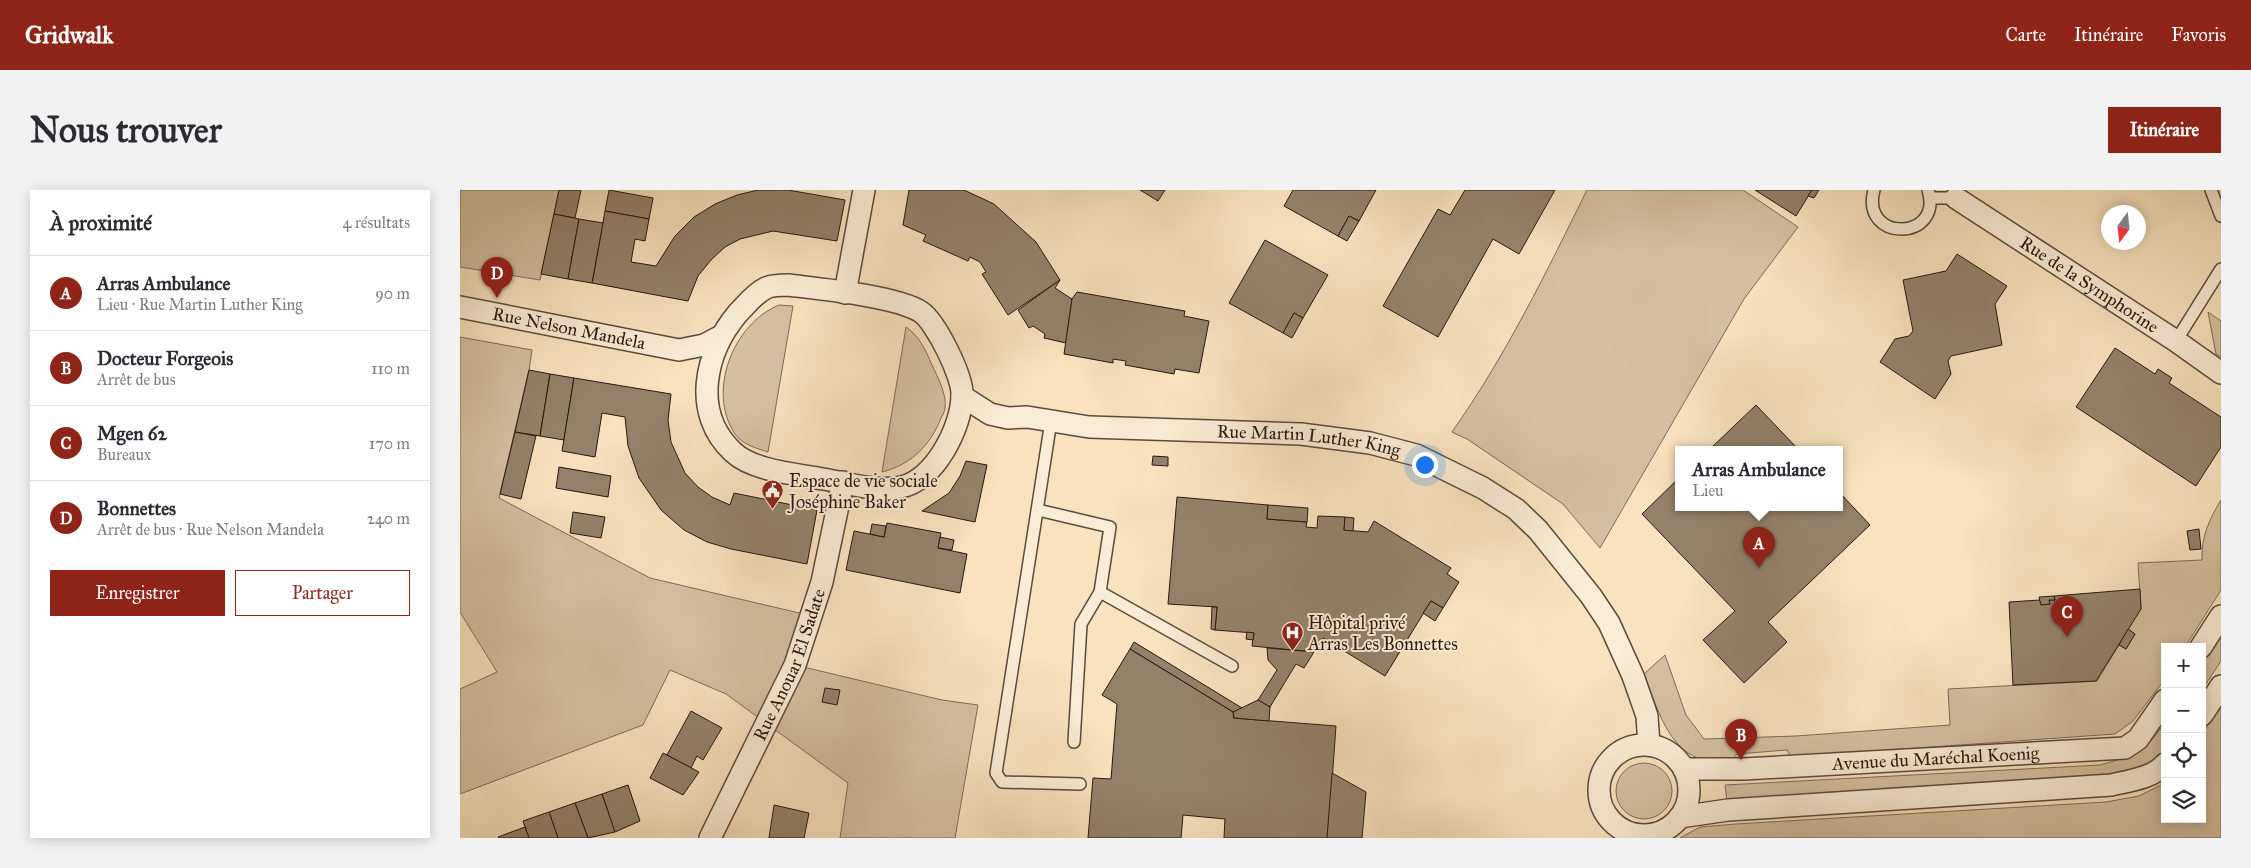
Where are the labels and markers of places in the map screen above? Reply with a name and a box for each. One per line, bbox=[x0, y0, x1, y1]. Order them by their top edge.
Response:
pin: D bbox=[481, 257, 513, 298]
place label: Espace de vie sociale Joséphine Baker bbox=[787, 470, 938, 514]
public building icon: Espace de vie sociale Joséphine Baker bbox=[761, 479, 785, 510]
pin: A bbox=[1743, 527, 1775, 568]
pin: C bbox=[2051, 596, 2083, 637]
place label: Hôpital privé Arras Les Bonnettes bbox=[1307, 612, 1458, 655]
hospital icon: Hôpital privé Arras Les Bonnettes bbox=[1280, 621, 1304, 652]
pin: B bbox=[1725, 719, 1757, 760]

